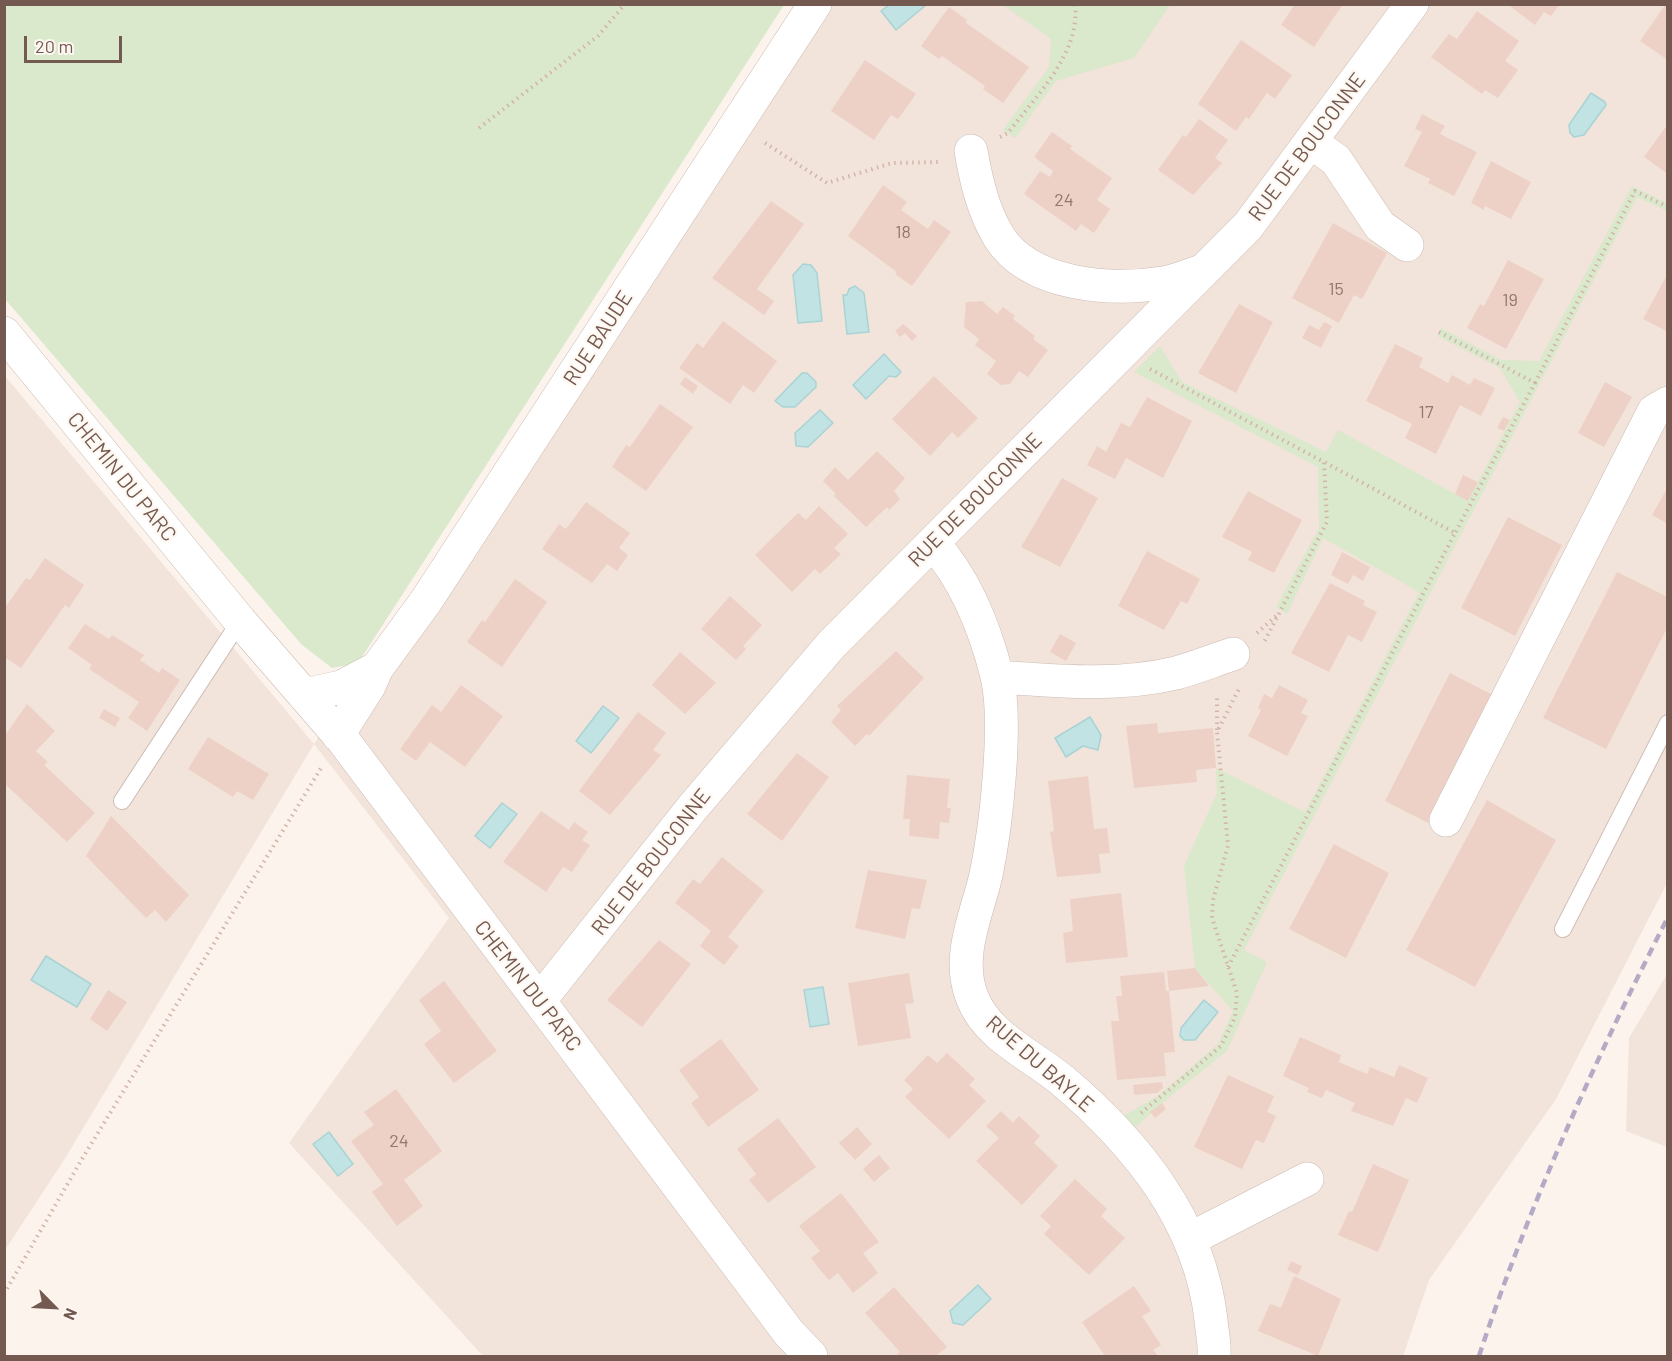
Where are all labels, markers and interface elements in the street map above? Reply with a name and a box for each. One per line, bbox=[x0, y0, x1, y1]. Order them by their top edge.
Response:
scale bar bbox=[27, 24, 124, 62]
text: 20 m bbox=[35, 35, 73, 57]
street label: RUE DE BOUCONNE bbox=[1243, 68, 1371, 226]
house number: 24 bbox=[1054, 189, 1074, 211]
house number: 18 bbox=[895, 221, 911, 243]
house number: 15 bbox=[1328, 278, 1344, 300]
street label: RUE BAUDE bbox=[558, 286, 638, 390]
house number: 19 bbox=[1502, 289, 1518, 311]
house number: 17 bbox=[1419, 401, 1433, 423]
street label: CHEMIN DU PARC bbox=[62, 407, 182, 547]
street label: RUE DE BOUCONNE bbox=[903, 428, 1047, 572]
street label: RUE DE BOUCONNE bbox=[586, 784, 716, 940]
street label: CHEMIN DU PARC bbox=[469, 916, 587, 1056]
street label: RUE DU BAYLE bbox=[981, 1010, 1099, 1118]
house number: 24 bbox=[389, 1130, 409, 1152]
north arrow bbox=[24, 1277, 84, 1337]
text: N bbox=[60, 1306, 82, 1323]

